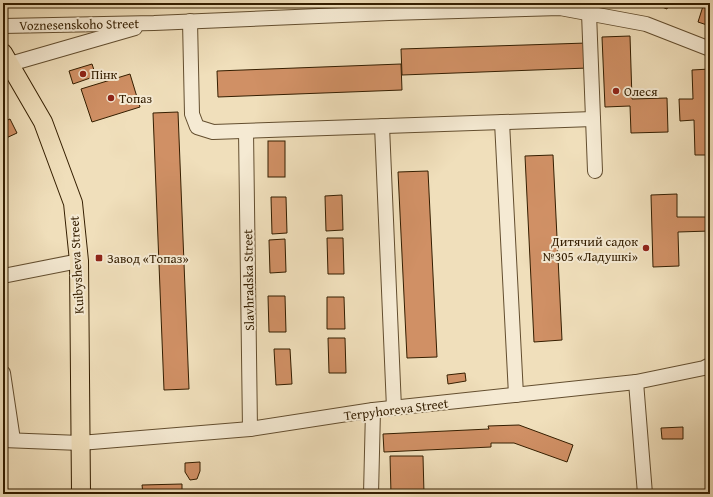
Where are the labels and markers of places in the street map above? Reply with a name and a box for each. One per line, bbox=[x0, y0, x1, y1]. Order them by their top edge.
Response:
place label: Пінк bbox=[91, 65, 118, 84]
marker: Пінк bbox=[78, 69, 88, 79]
place label: Олеся bbox=[624, 82, 658, 101]
marker: Олеся bbox=[611, 86, 621, 96]
place label: Топаз bbox=[119, 89, 152, 108]
marker: Топаз bbox=[106, 93, 116, 103]
place label: Дитячий садок №305 «Ладушкі» bbox=[543, 232, 638, 266]
marker: Дитячий садок №305 «Ладушкі» bbox=[641, 243, 651, 253]
place label: Завод «Топаз» bbox=[107, 249, 189, 268]
marker: Завод «Топаз» bbox=[94, 253, 104, 263]

